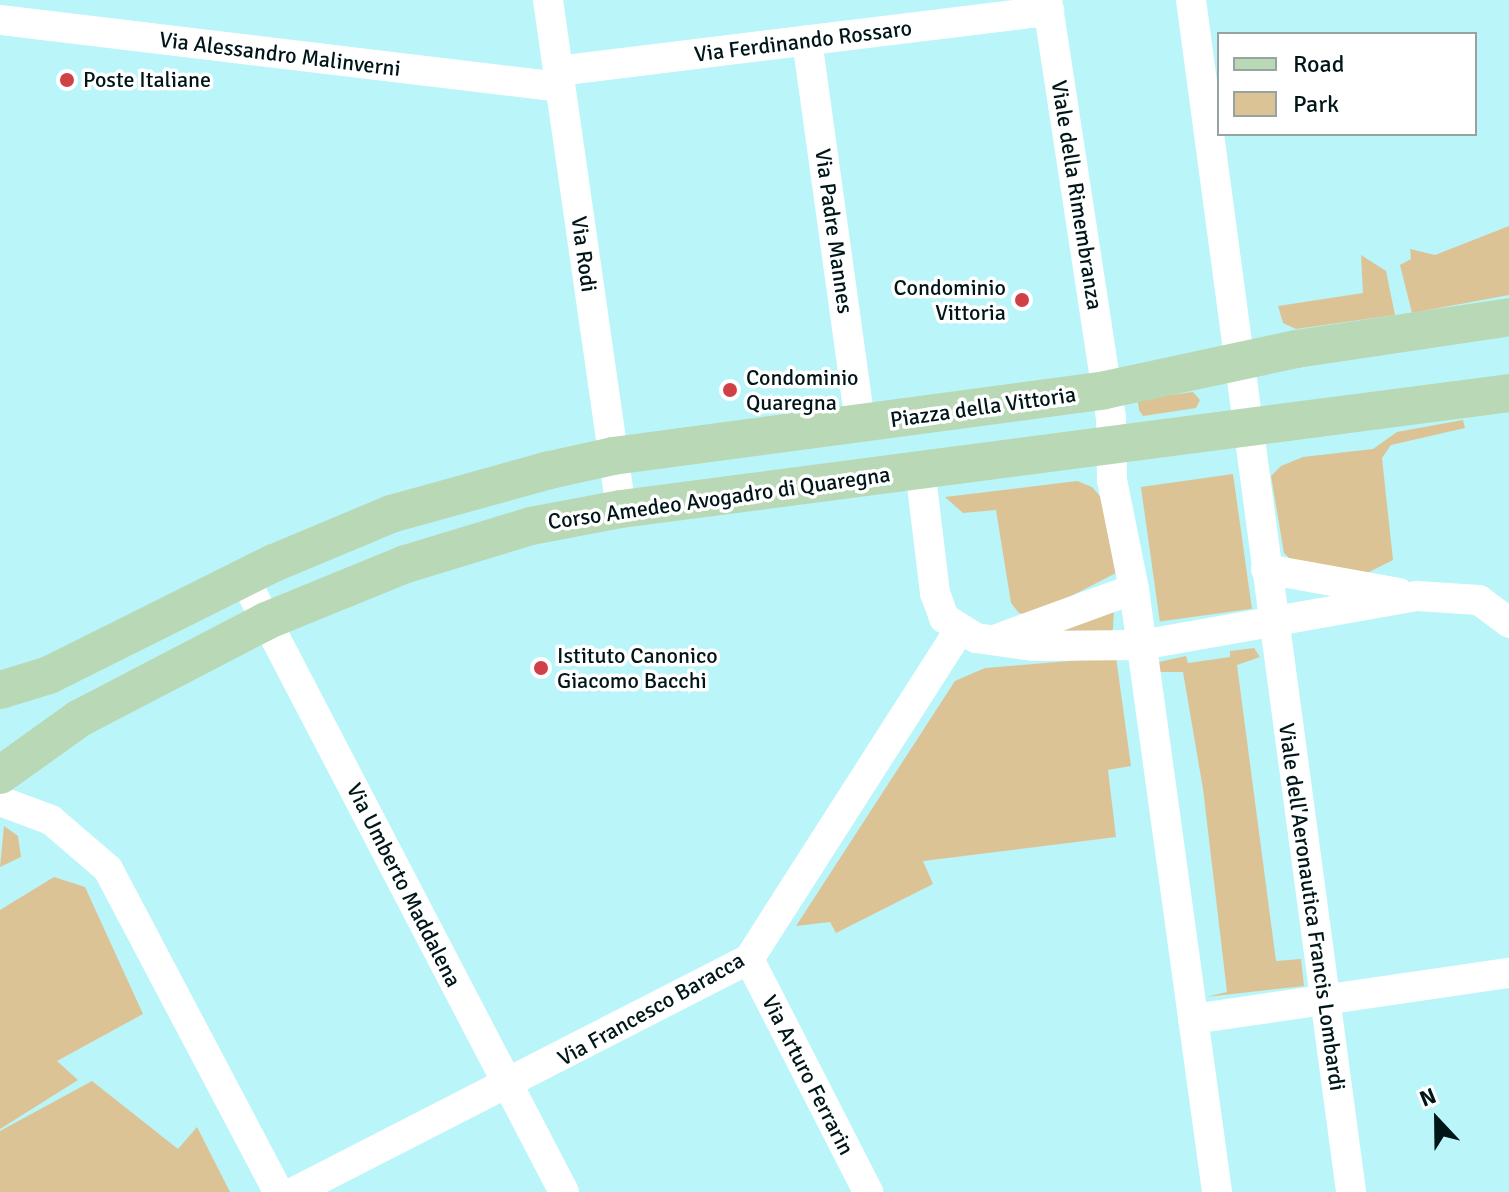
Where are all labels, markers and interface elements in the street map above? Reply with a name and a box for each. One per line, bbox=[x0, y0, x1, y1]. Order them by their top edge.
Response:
street label: Via Ferdinando Rossaro bbox=[693, 15, 913, 67]
street label: Via Alessandro Malinverni bbox=[158, 26, 402, 82]
legend bbox=[1217, 32, 1477, 136]
text: Road bbox=[1293, 49, 1344, 79]
place label: Poste Italiane bbox=[83, 67, 211, 93]
marker: Poste Italiane bbox=[58, 71, 76, 89]
street label: Viale della Rimembranza bbox=[1046, 78, 1108, 312]
text: Park bbox=[1293, 89, 1339, 119]
street label: Via Padre Mannes bbox=[809, 147, 859, 315]
street label: Via Rodi bbox=[566, 214, 602, 294]
place label: Condominio Vittoria bbox=[893, 274, 1006, 326]
marker: Condominio Vittoria bbox=[1013, 291, 1031, 309]
place label: Condominio Quaregna bbox=[746, 364, 859, 416]
marker: Condominio Quaregna bbox=[721, 381, 739, 399]
street label: Piazza della Vittoria bbox=[888, 381, 1078, 433]
street label: Corso Amedeo Avogadro di Quaregna bbox=[546, 461, 892, 535]
place label: Istituto Canonico Giacomo Bacchi bbox=[557, 642, 718, 694]
marker: Istituto Canonico Giacomo Bacchi bbox=[532, 659, 550, 677]
street label: Viale dell'Aeronautica Francis Lombardi bbox=[1273, 721, 1351, 1093]
street label: Via Umberto Maddalena bbox=[341, 779, 467, 991]
street label: Via Francesco Baracca bbox=[553, 947, 749, 1071]
street label: Via Arturo Ferrarin bbox=[756, 991, 860, 1159]
north arrow bbox=[1397, 1080, 1477, 1160]
text: N bbox=[1416, 1082, 1440, 1113]

